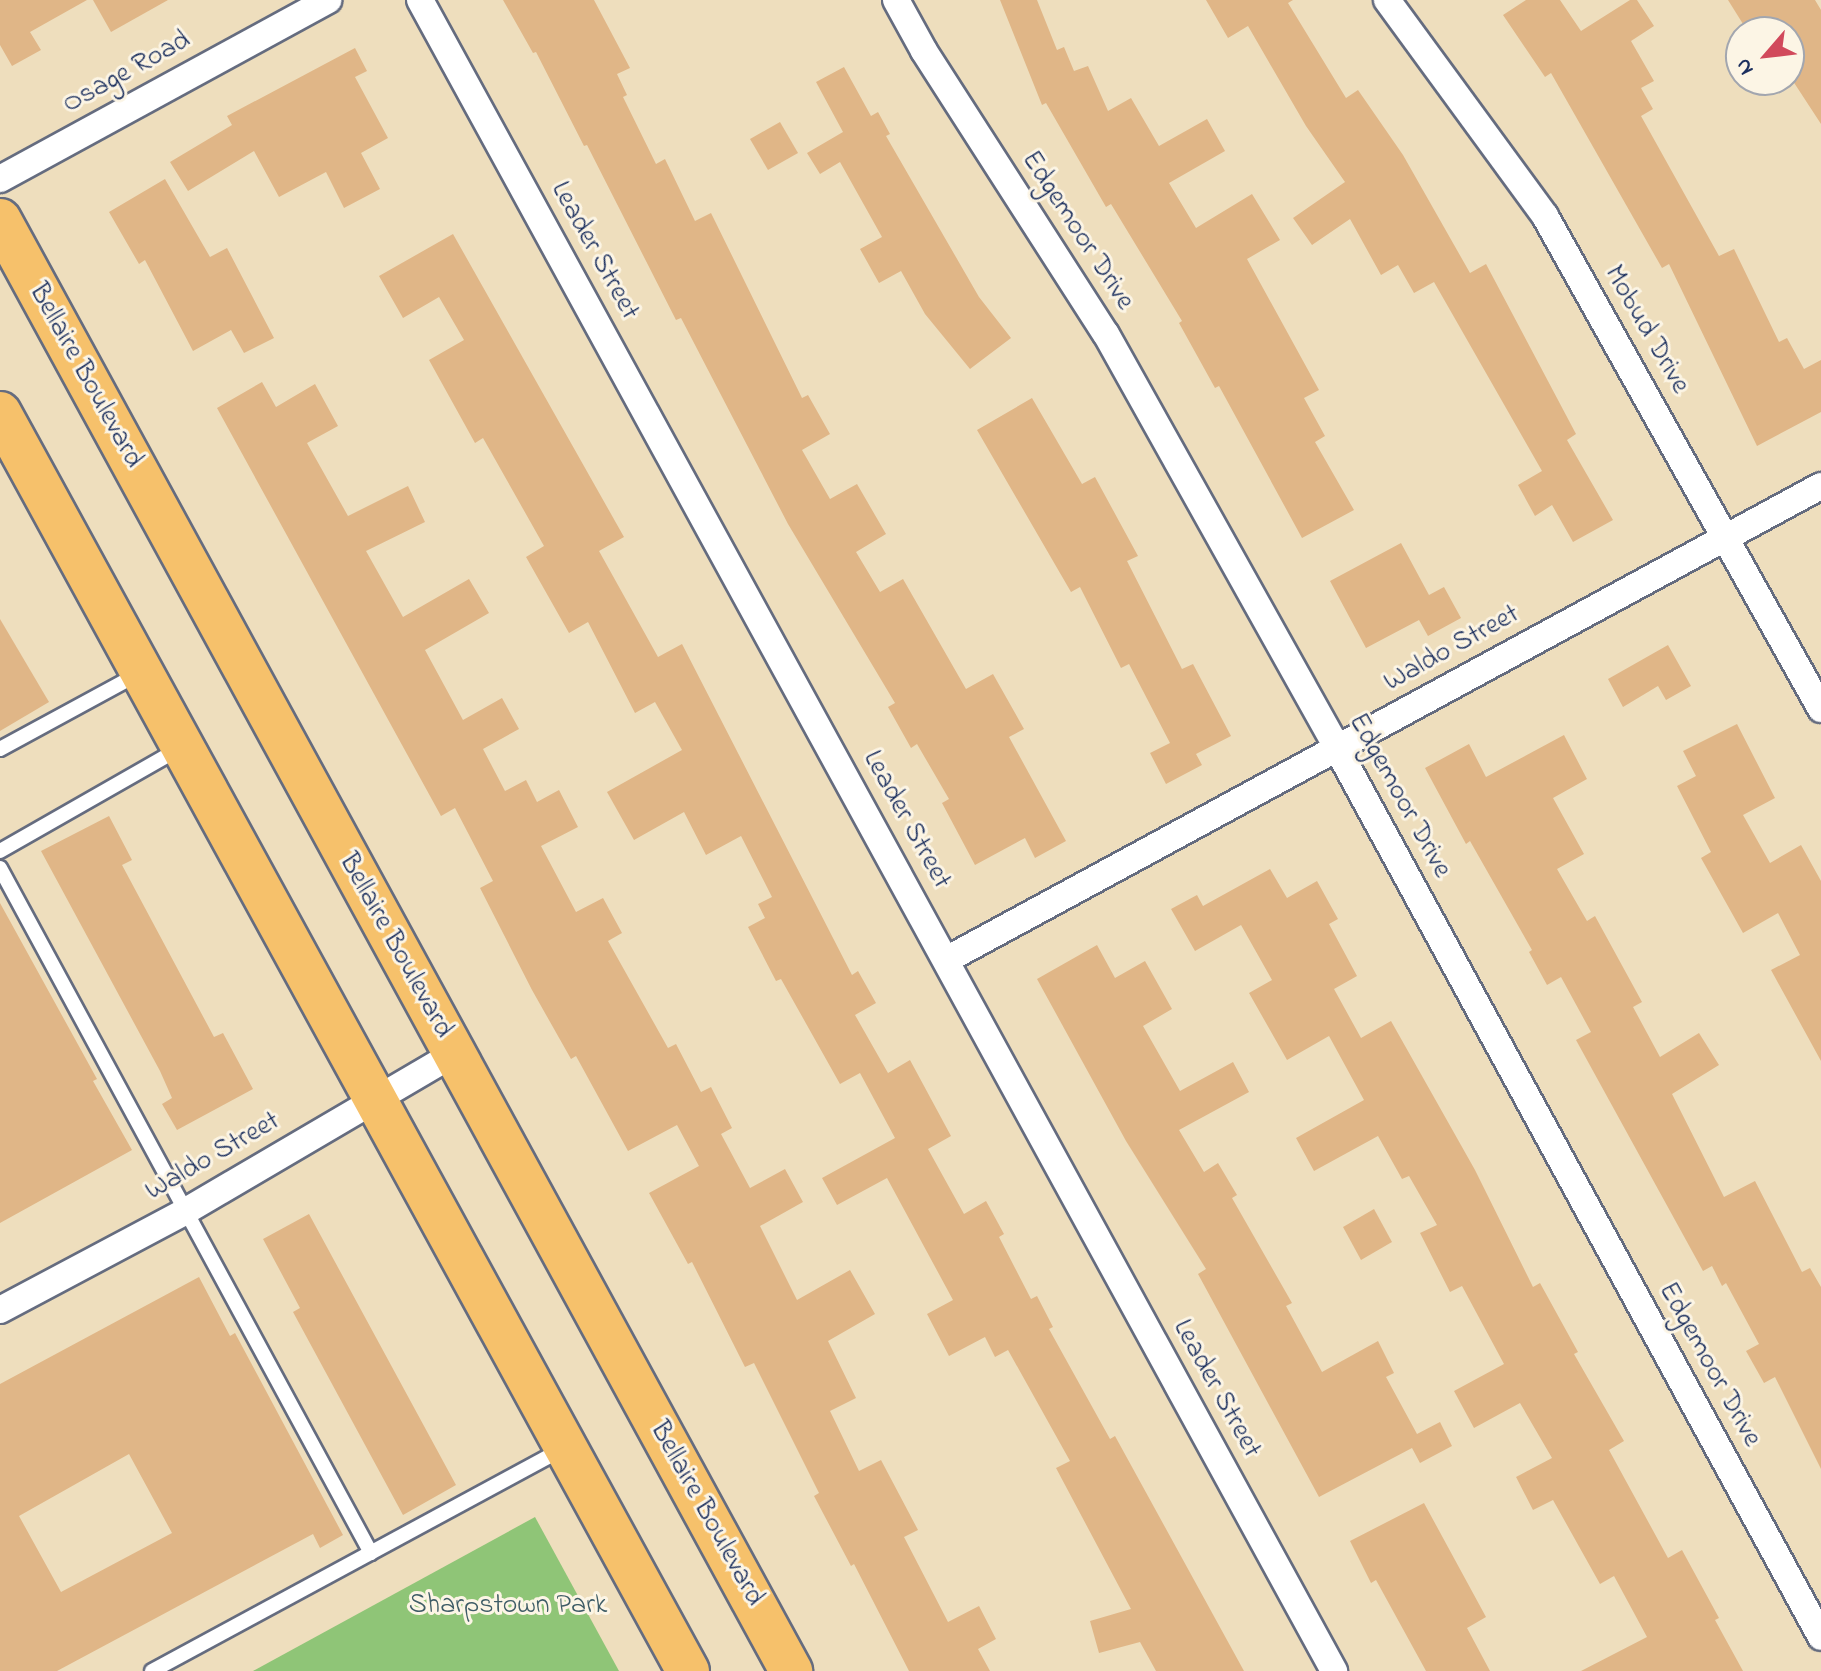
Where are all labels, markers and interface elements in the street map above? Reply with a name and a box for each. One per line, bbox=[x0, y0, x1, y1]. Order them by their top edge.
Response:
north arrow bbox=[1725, 16, 1805, 96]
street label: Osage Road bbox=[57, 24, 197, 122]
text: N bbox=[1728, 52, 1763, 80]
street label: Edgemoor Drive bbox=[1013, 145, 1141, 317]
street label: Leader Street bbox=[542, 176, 646, 326]
street label: Mobud Drive bbox=[1596, 260, 1696, 400]
street label: Bellaire Boulevard bbox=[20, 278, 150, 474]
street label: Waldo Street bbox=[1379, 598, 1525, 700]
street label: Edgemoor Drive bbox=[1340, 708, 1458, 884]
street label: Leader Street bbox=[854, 745, 958, 895]
street label: Bellaire Boulevard bbox=[330, 848, 460, 1044]
street label: Waldo Street bbox=[140, 1105, 286, 1209]
street label: Edgemoor Drive bbox=[1650, 1277, 1768, 1453]
street label: Leader Street bbox=[1164, 1314, 1268, 1464]
street label: Bellaire Boulevard bbox=[641, 1416, 771, 1612]
park label: Sharpstown Park bbox=[409, 1589, 607, 1623]

